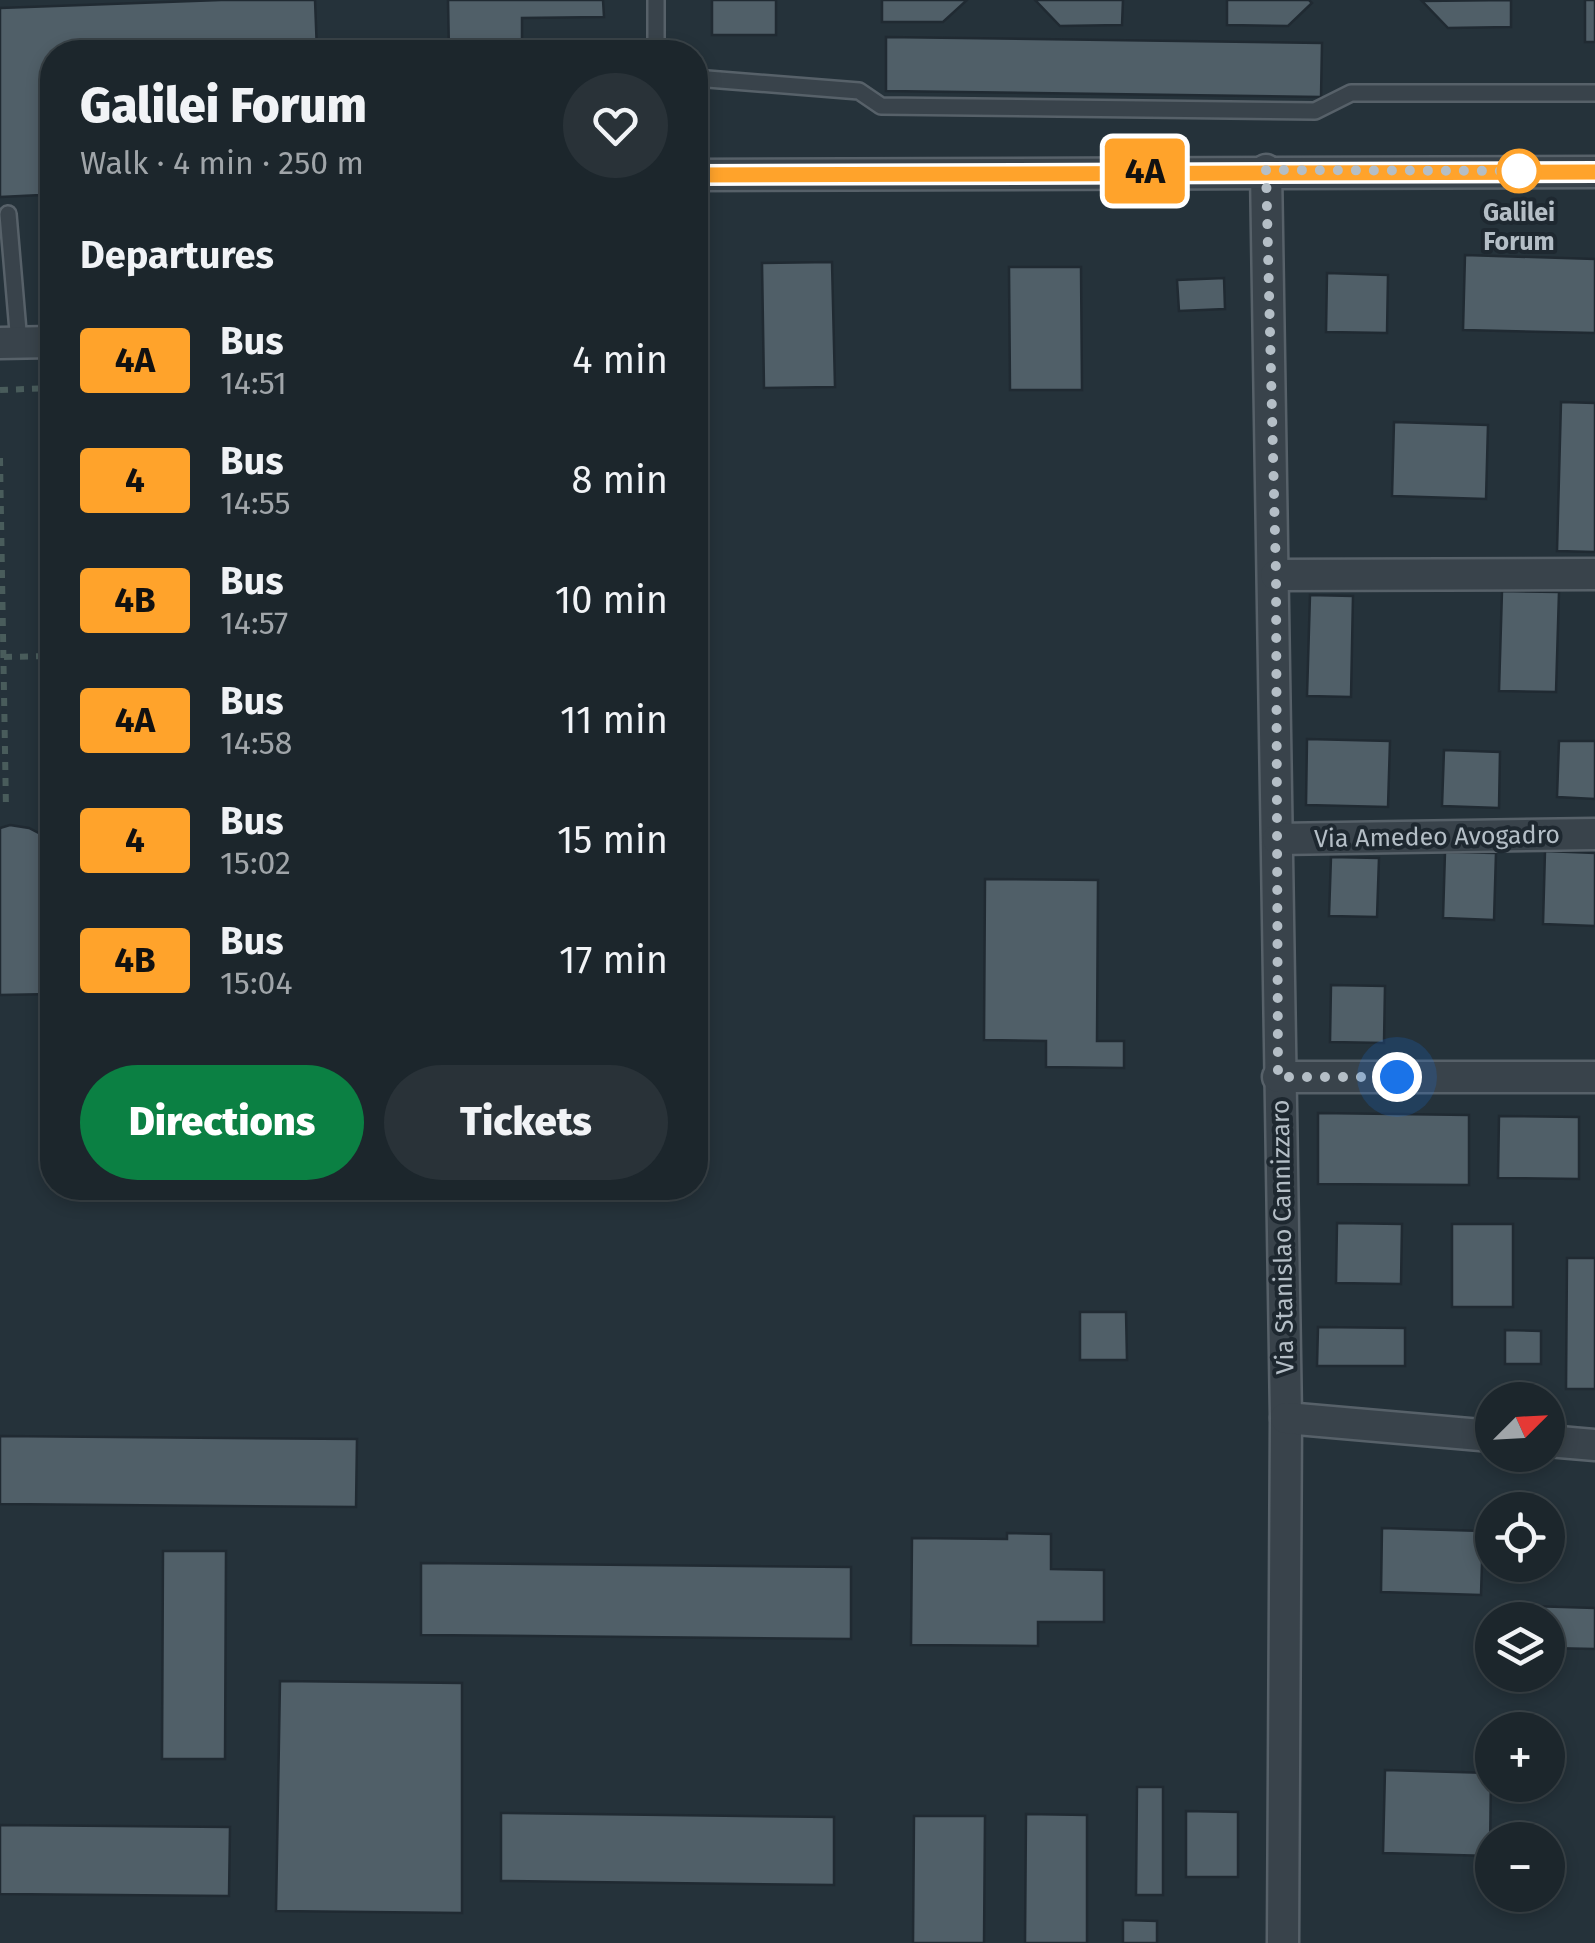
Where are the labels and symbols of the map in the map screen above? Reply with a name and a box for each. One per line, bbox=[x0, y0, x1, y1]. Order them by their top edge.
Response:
line badge: 4A bbox=[1100, 138, 1190, 204]
marker: Galilei Forum bbox=[1498, 150, 1540, 192]
place label: Galilei Forum bbox=[1483, 198, 1555, 257]
street label: Via Amedeo Avogadro bbox=[1314, 820, 1560, 854]
your location bbox=[1372, 1052, 1422, 1102]
street label: Via Stanislao Cannizzaro bbox=[1266, 1099, 1300, 1375]
north arrow bbox=[1475, 1382, 1565, 1472]

